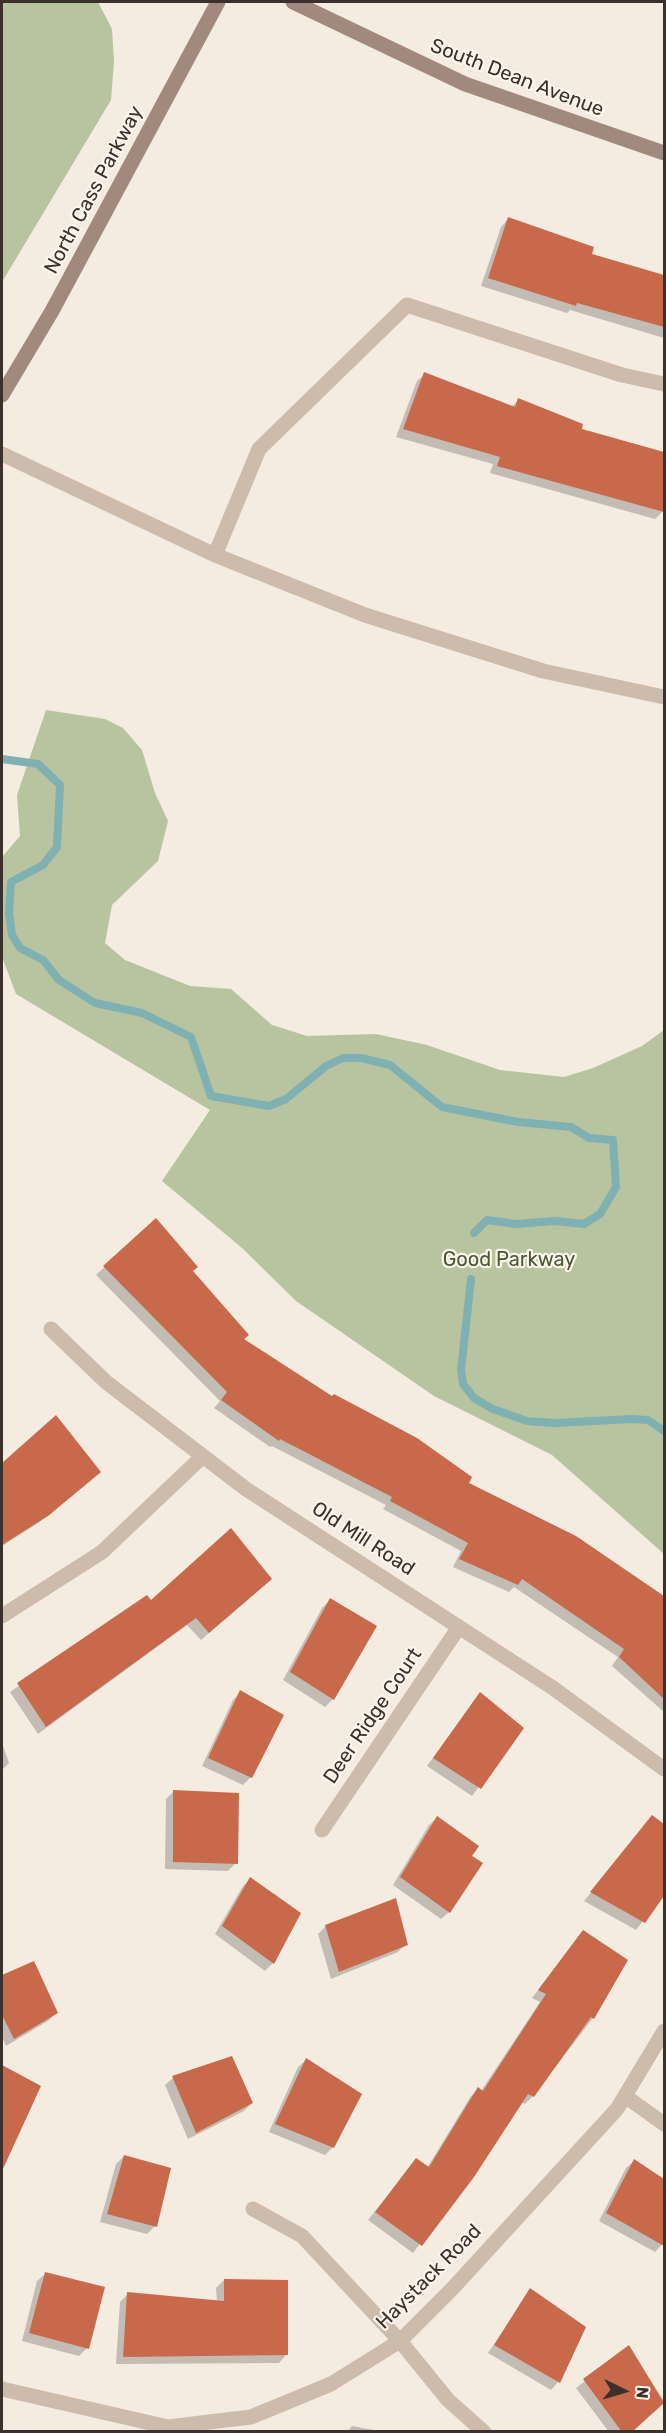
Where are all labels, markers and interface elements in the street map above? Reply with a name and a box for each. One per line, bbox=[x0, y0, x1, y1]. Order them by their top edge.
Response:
street label: South Dean Avenue bbox=[427, 34, 607, 122]
street label: North Cass Parkway bbox=[40, 102, 148, 278]
park label: Good Parkway bbox=[443, 1248, 575, 1272]
street label: Old Mill Road bbox=[307, 1497, 419, 1581]
street label: Deer Ridge Court bbox=[319, 1643, 427, 1789]
street label: Haystack Road bbox=[372, 2220, 486, 2334]
north arrow bbox=[594, 2361, 654, 2421]
text: N bbox=[632, 2386, 652, 2399]

